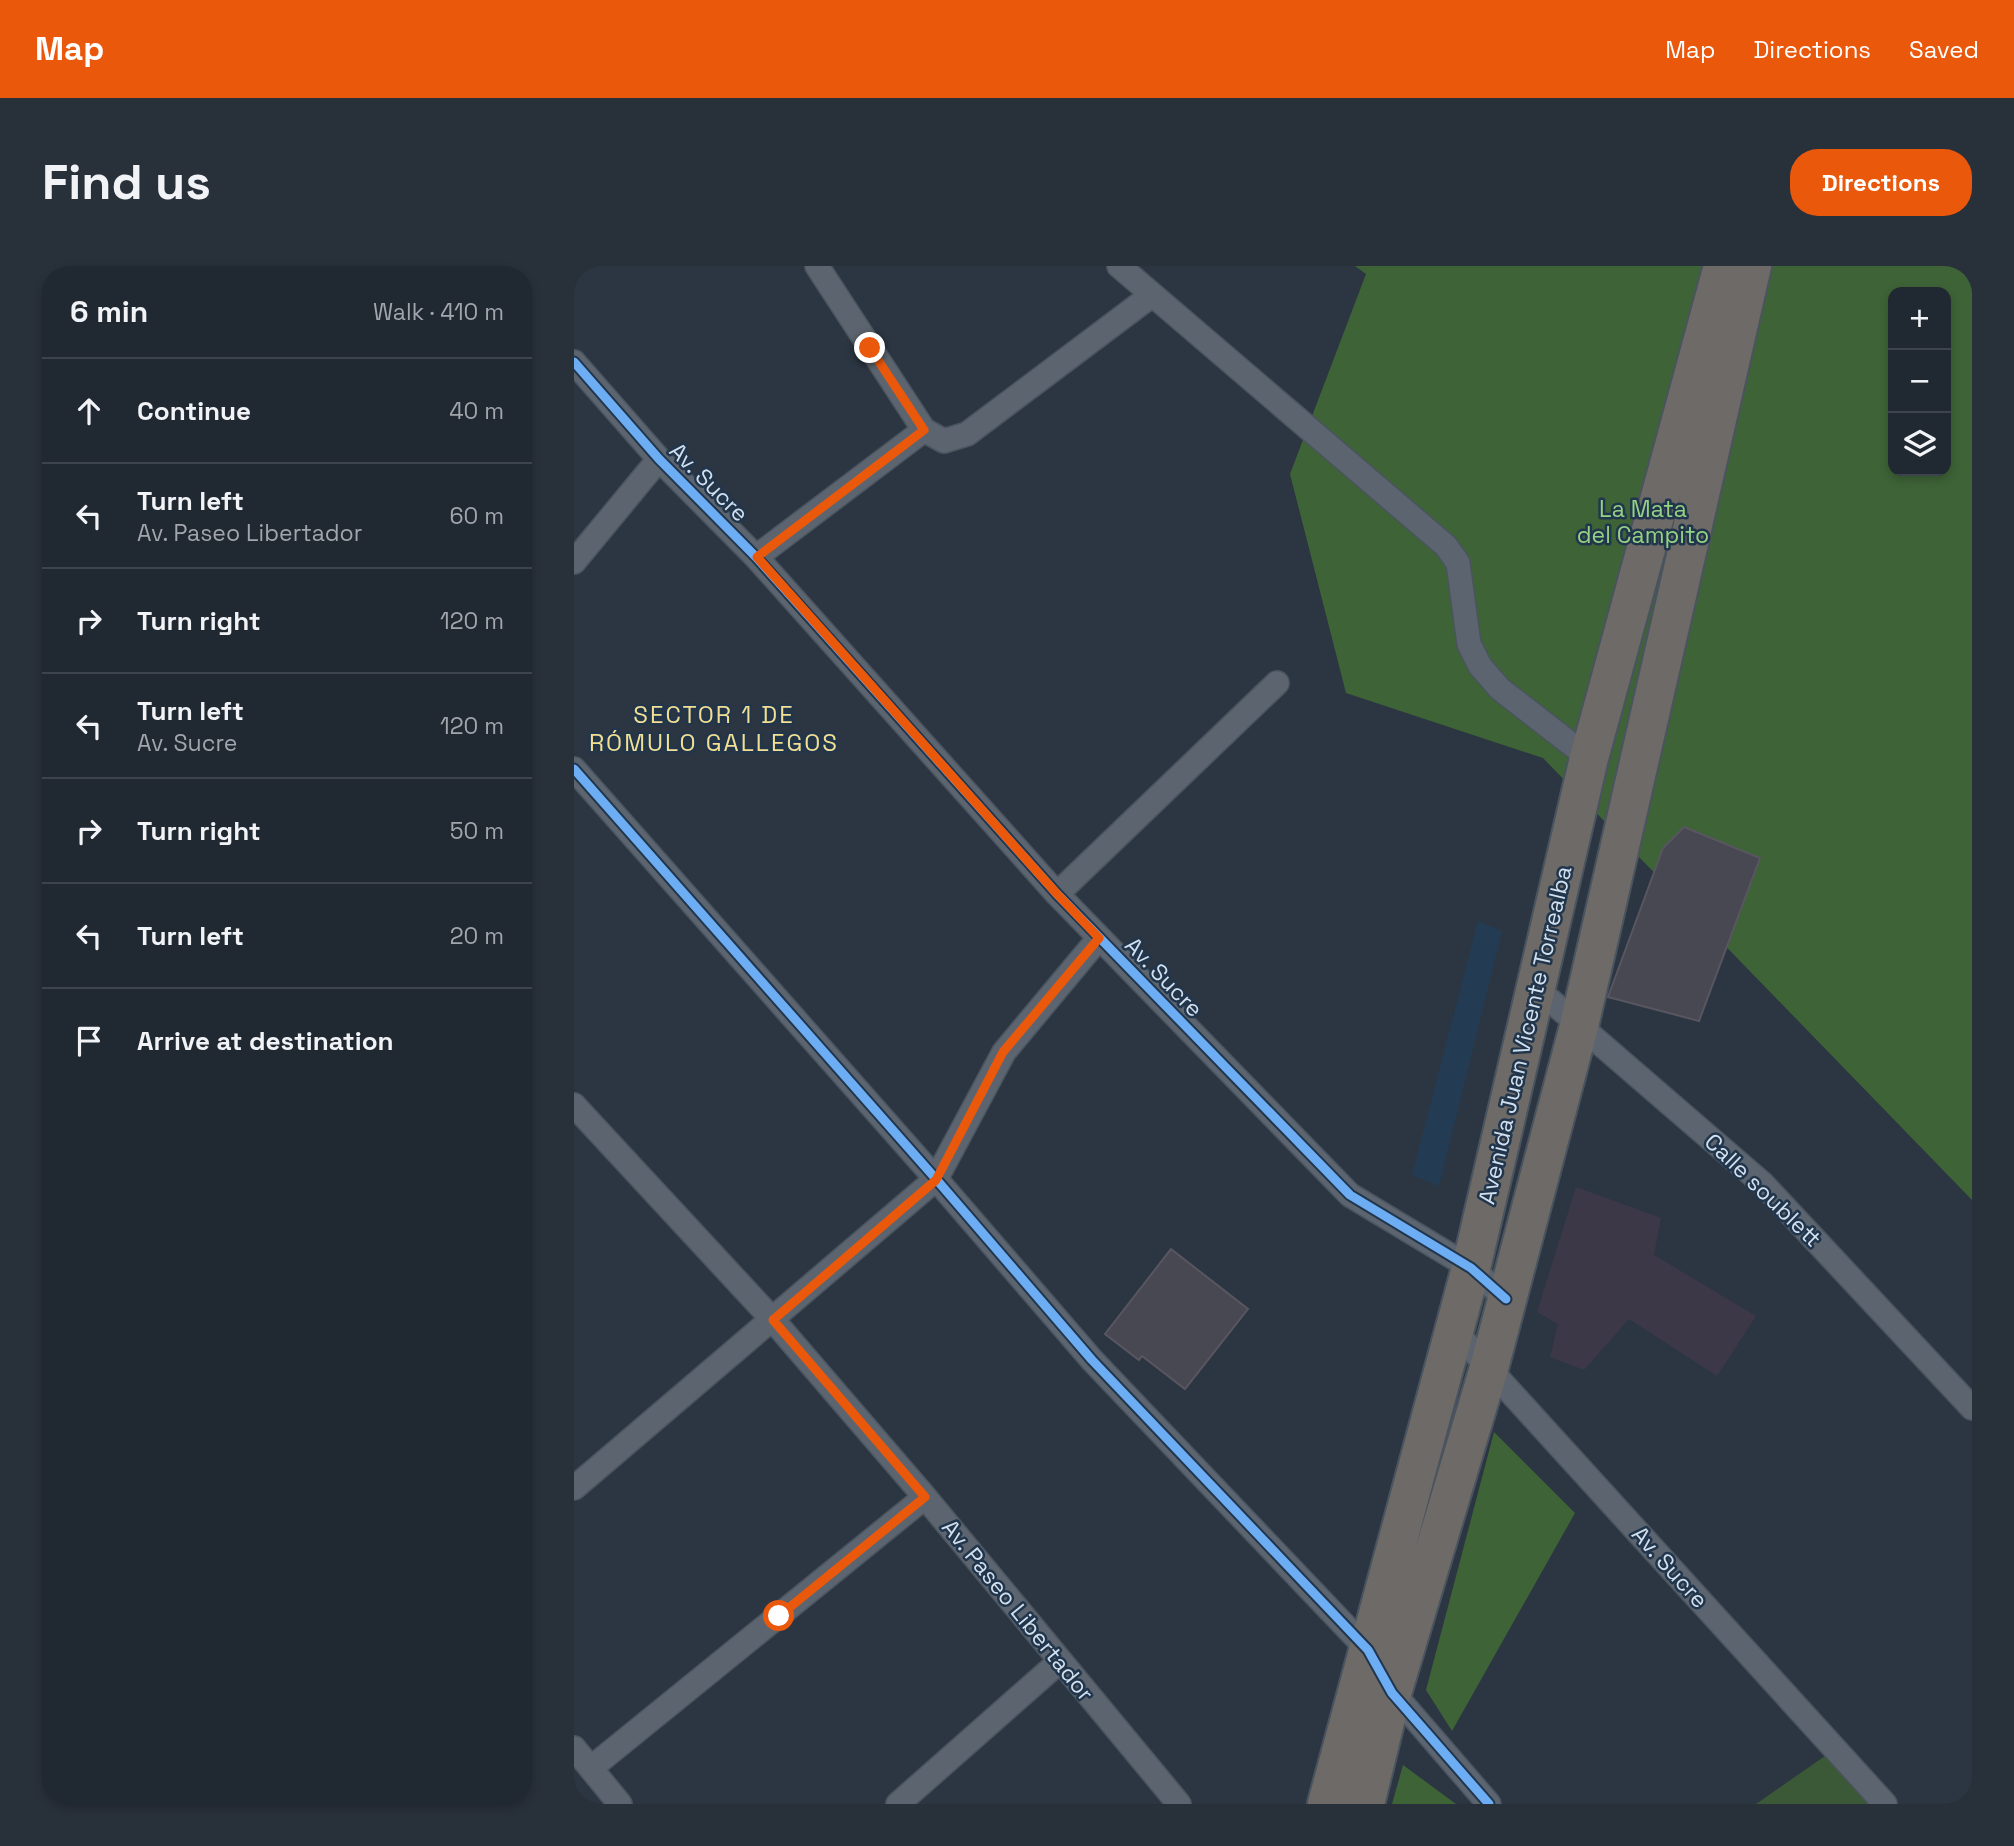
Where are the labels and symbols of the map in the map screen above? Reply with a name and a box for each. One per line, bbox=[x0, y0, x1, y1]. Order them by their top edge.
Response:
route end bbox=[854, 332, 885, 363]
street label: Av. Sucre bbox=[663, 436, 755, 528]
park label: La Mata del Campito bbox=[1577, 494, 1709, 550]
district label: SECTOR 1 DE RÓMULO GALLEGOS bbox=[589, 699, 839, 758]
street label: Avenida Juan Vicente Torrealba bbox=[1471, 863, 1579, 1207]
street label: Av. Sucre bbox=[1118, 931, 1210, 1023]
street label: Calle soublett bbox=[1698, 1127, 1828, 1253]
street label: Av. Paseo Libertador bbox=[935, 1513, 1101, 1707]
street label: Av. Sucre bbox=[1625, 1520, 1715, 1614]
route start bbox=[763, 1600, 794, 1631]

